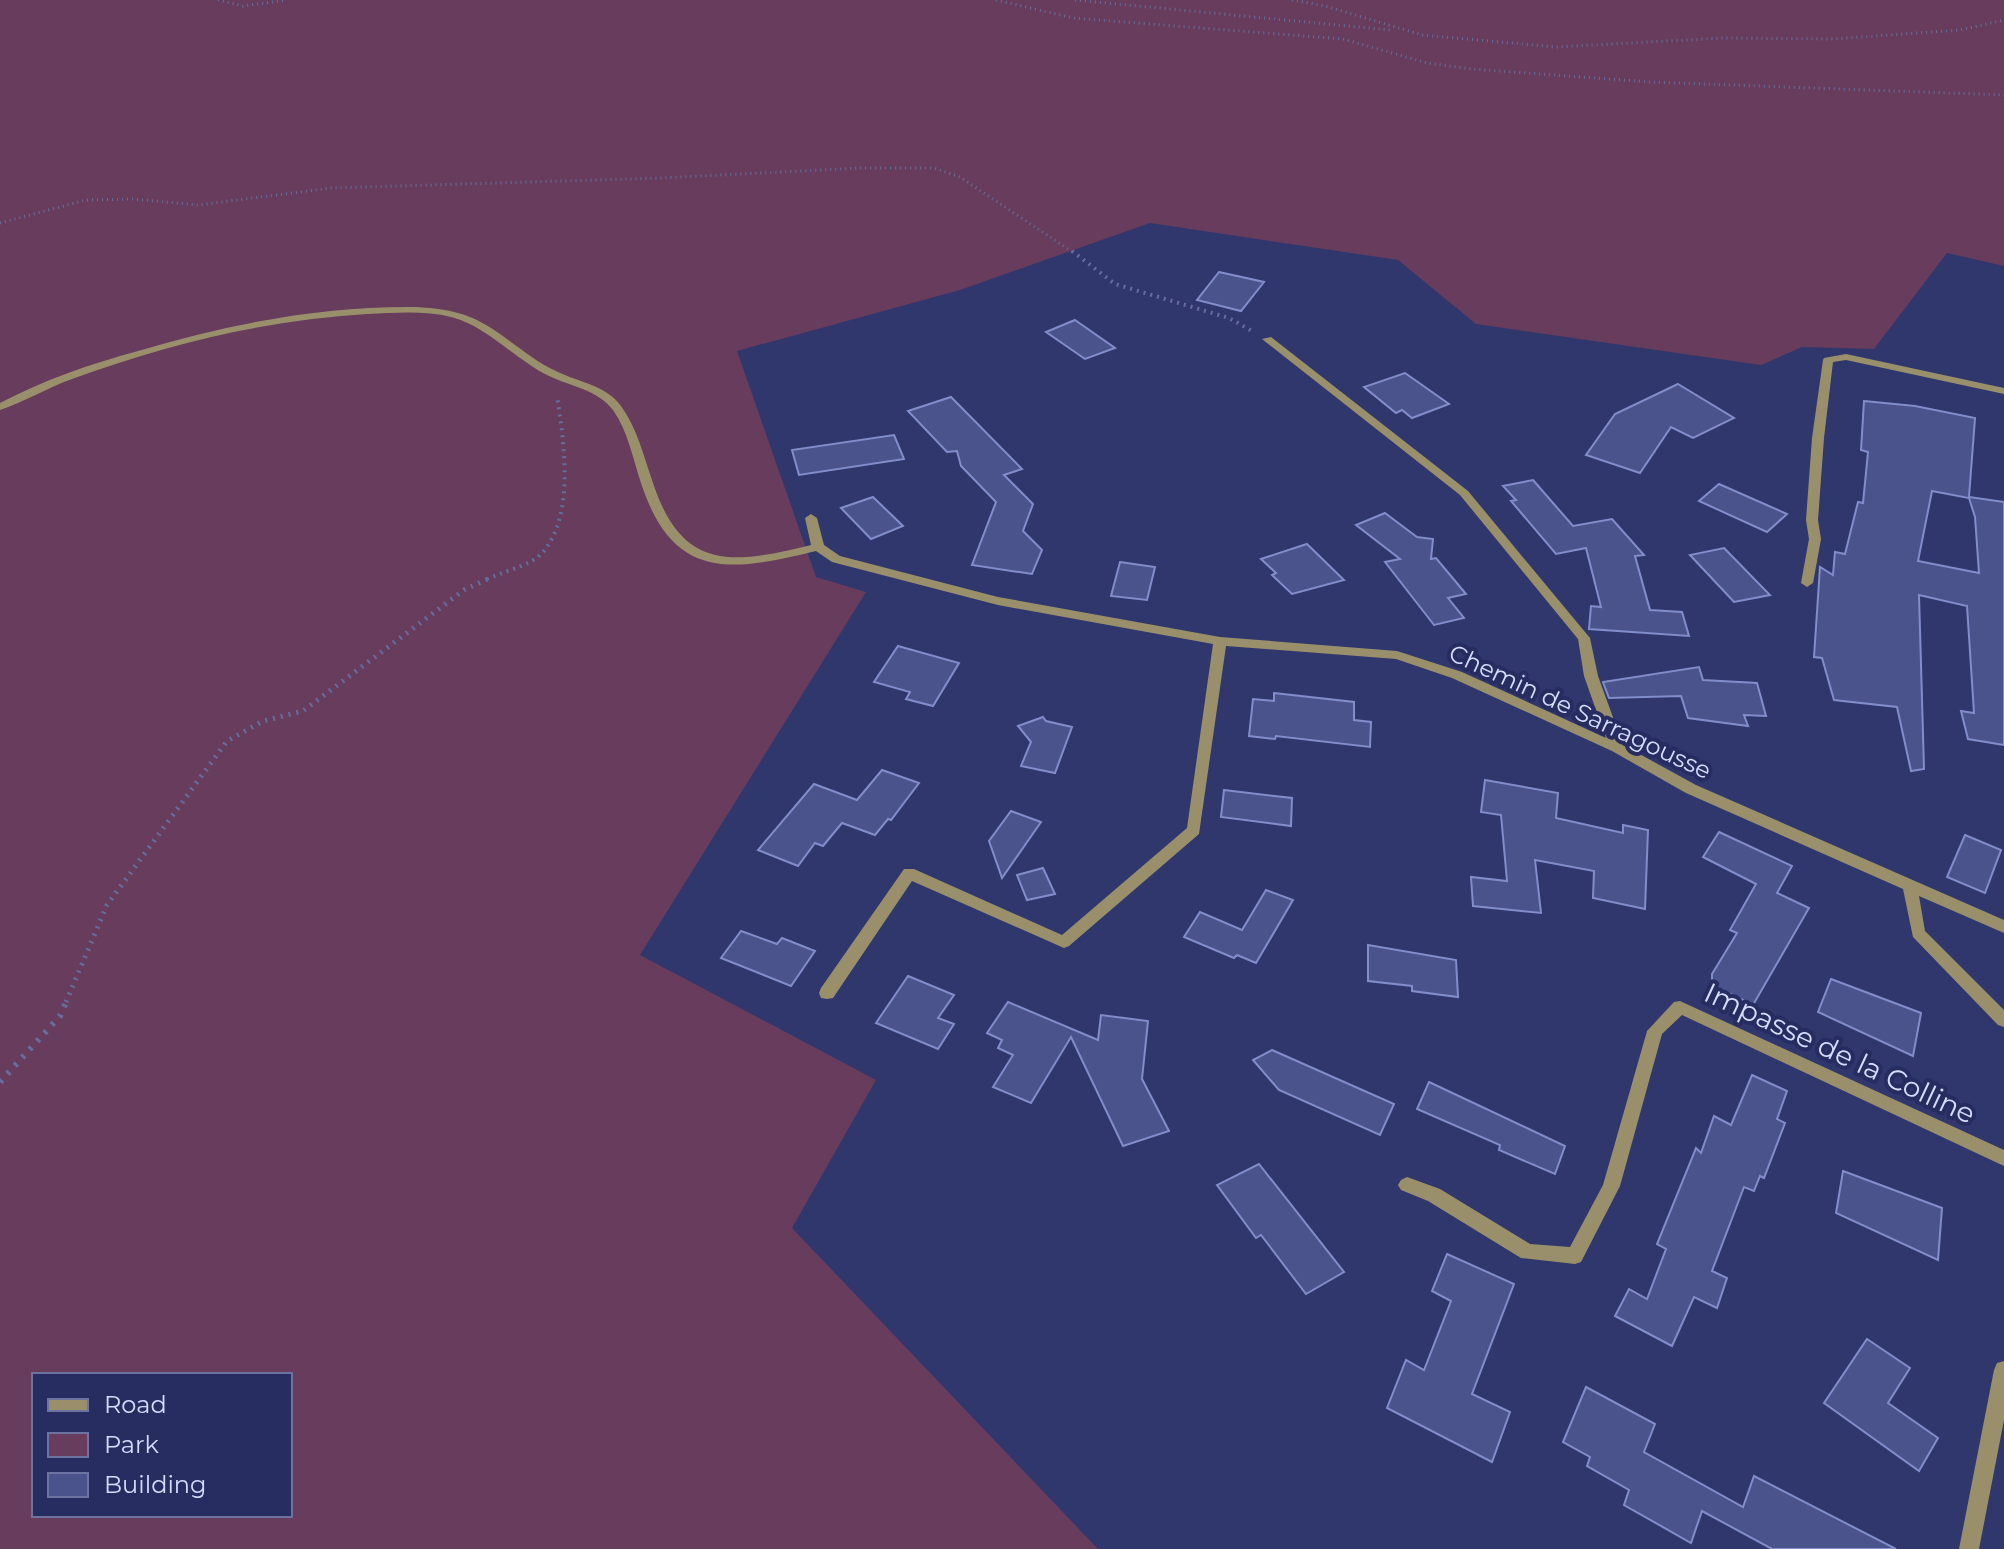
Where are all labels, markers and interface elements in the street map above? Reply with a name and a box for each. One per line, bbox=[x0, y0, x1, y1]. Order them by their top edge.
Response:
street label: Chemin de Sarragousse bbox=[1445, 638, 1716, 785]
street label: Impasse de la Colline bbox=[1699, 975, 1981, 1131]
legend bbox=[32, 1373, 292, 1517]
text: Road bbox=[104, 1390, 167, 1419]
text: Park bbox=[104, 1430, 159, 1459]
text: Building bbox=[104, 1470, 207, 1499]

